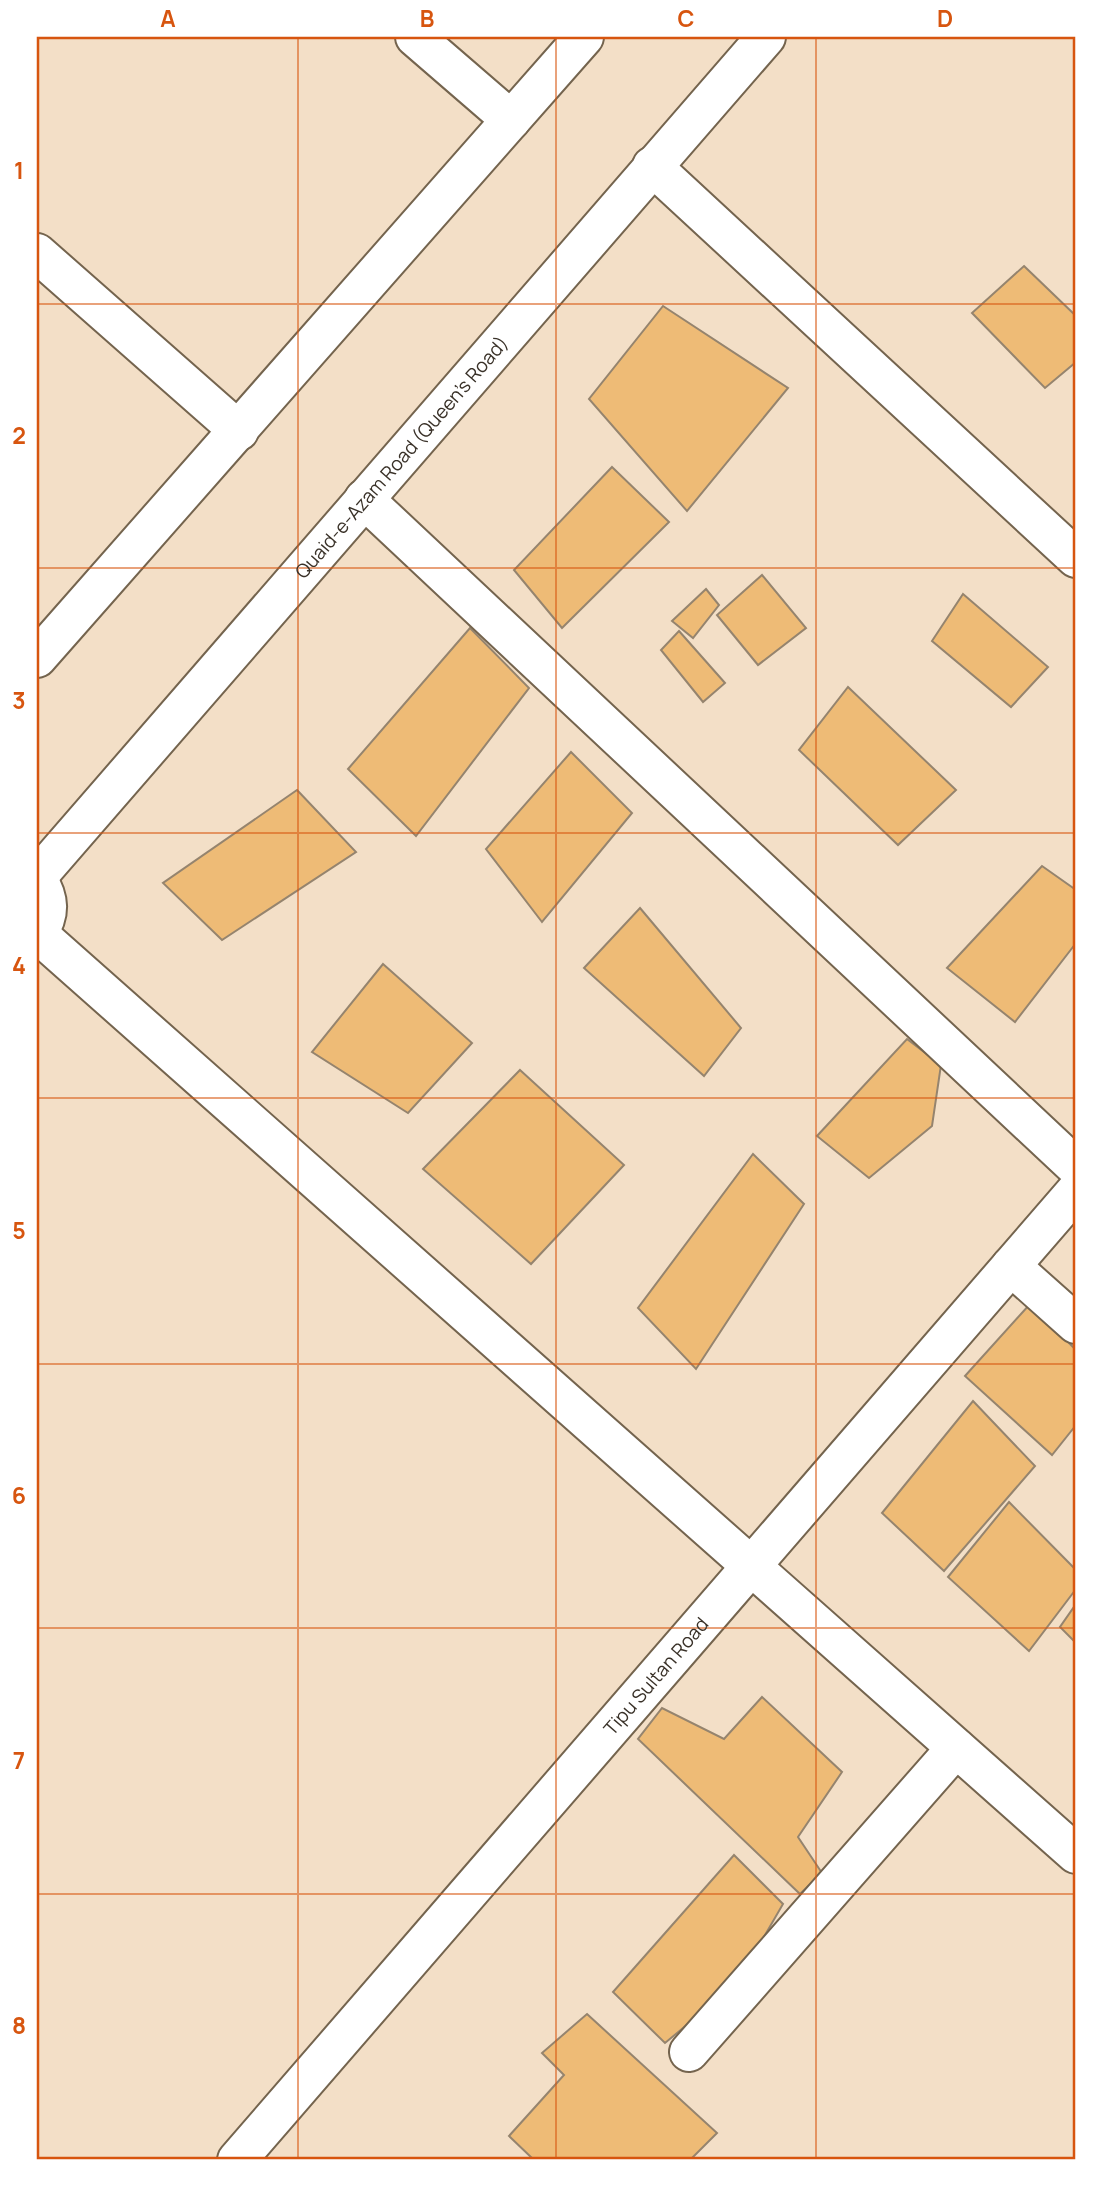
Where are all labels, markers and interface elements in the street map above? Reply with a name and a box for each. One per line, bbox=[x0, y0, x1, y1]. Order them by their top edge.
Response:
text: A bbox=[160, 2, 176, 34]
text: B bbox=[420, 2, 434, 34]
text: C bbox=[678, 2, 695, 34]
text: D bbox=[937, 2, 953, 34]
text: 1 bbox=[14, 154, 24, 186]
street label: Quaid-e-Azam Road (Queen's Road) bbox=[289, 330, 514, 584]
text: 2 bbox=[12, 419, 26, 451]
text: 3 bbox=[12, 684, 26, 716]
text: 4 bbox=[12, 949, 26, 981]
text: 5 bbox=[12, 1214, 26, 1246]
text: 6 bbox=[12, 1479, 26, 1511]
street label: Tipu Sultan Road bbox=[598, 1612, 714, 1741]
text: 7 bbox=[13, 1744, 25, 1776]
text: 8 bbox=[12, 2009, 26, 2041]

